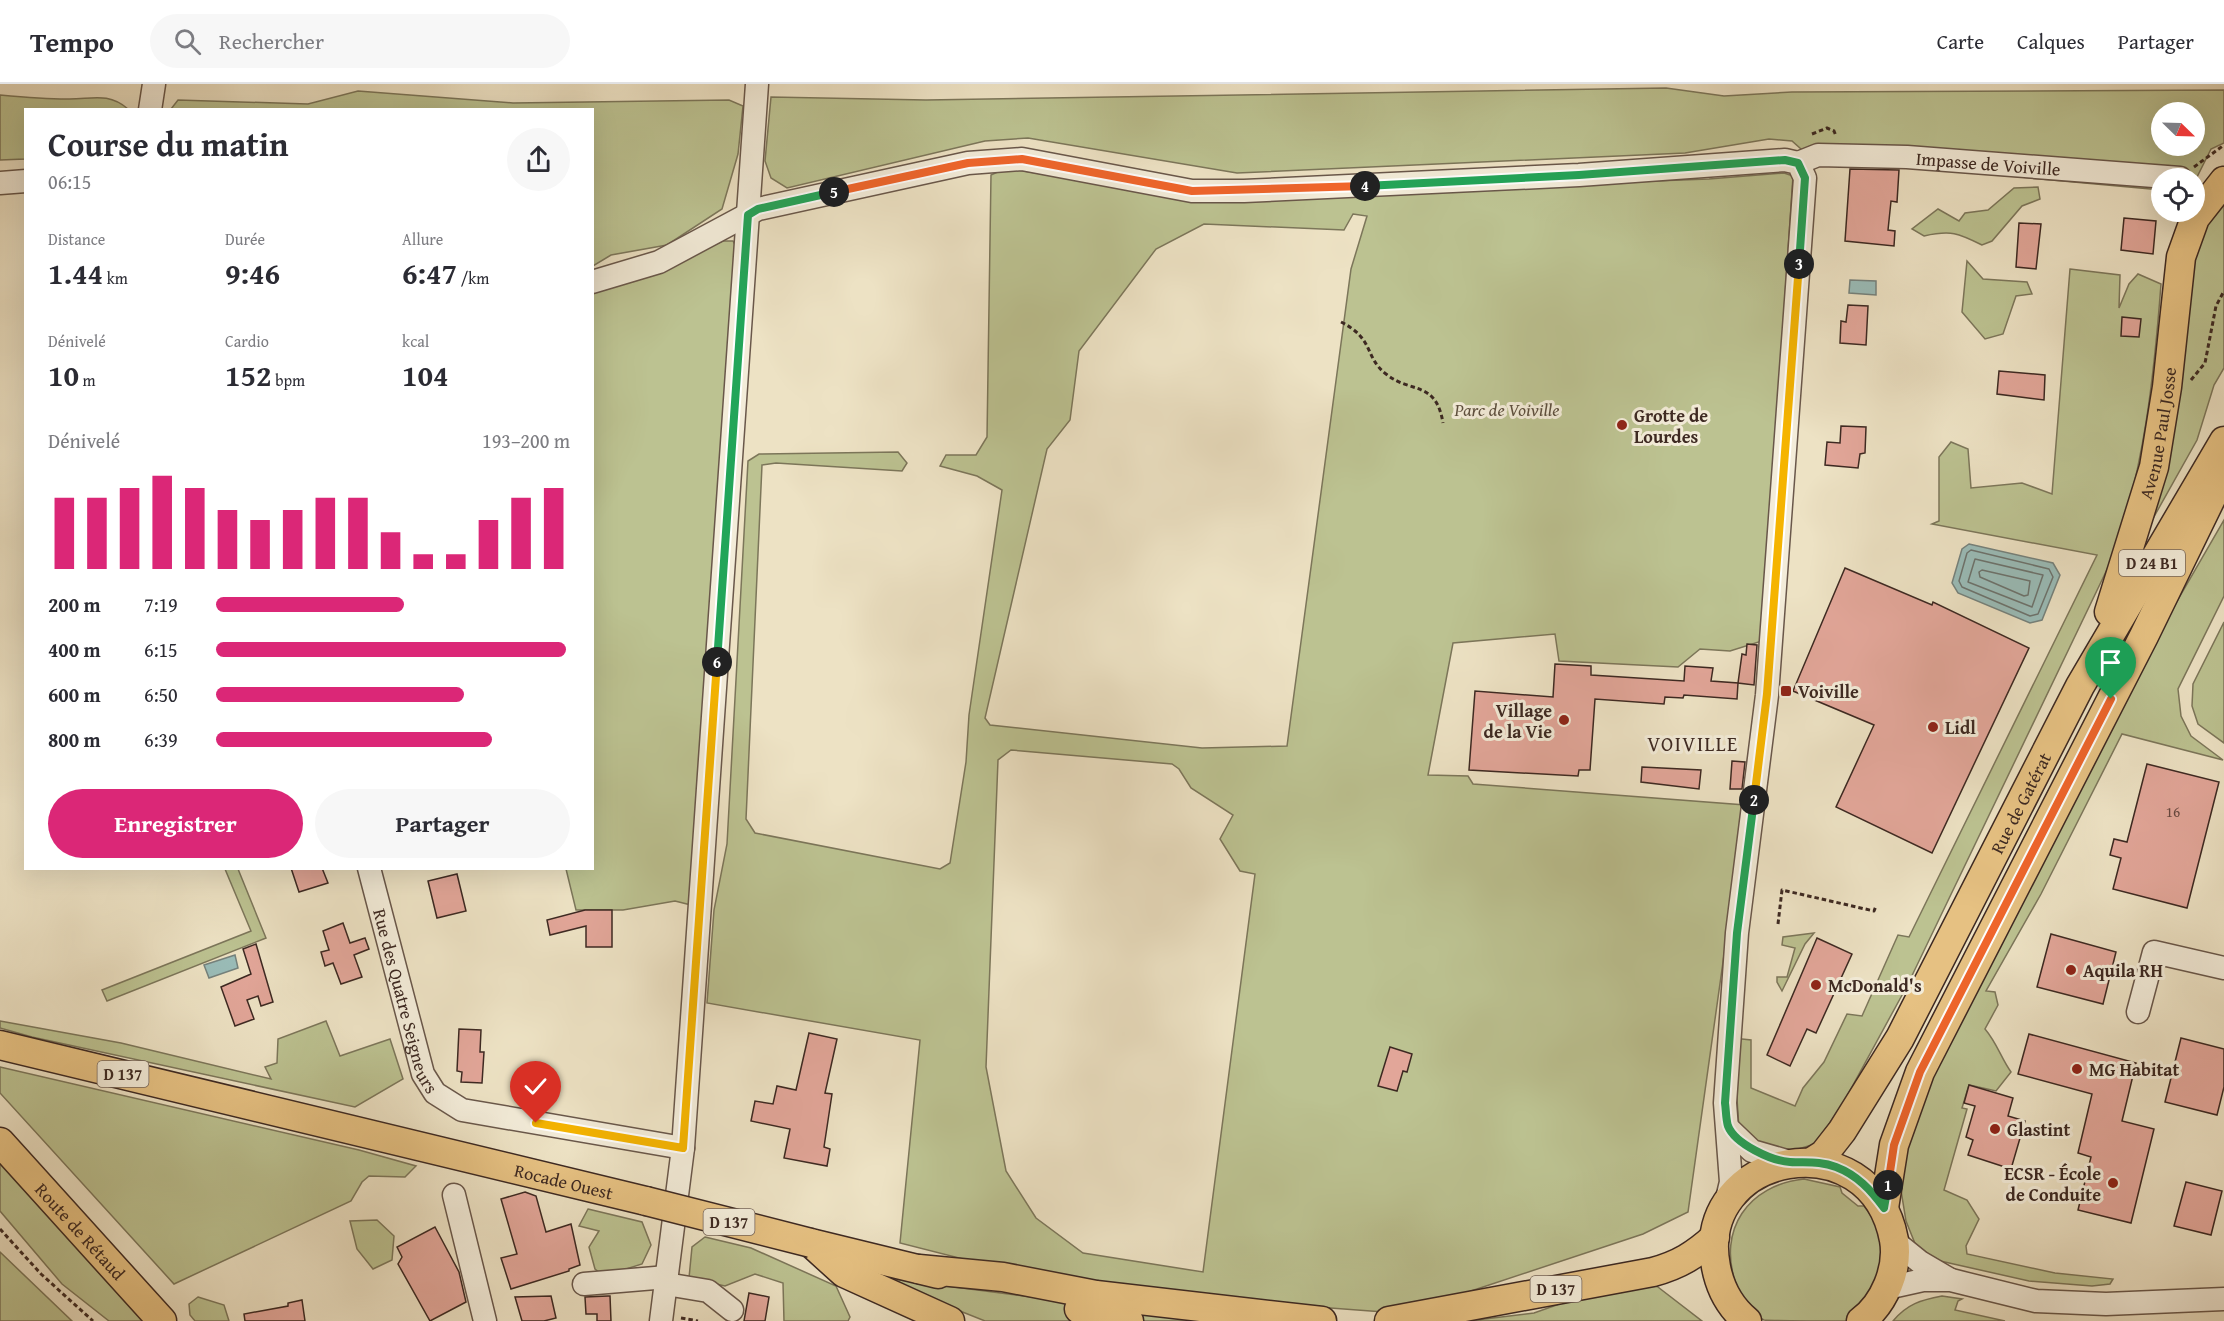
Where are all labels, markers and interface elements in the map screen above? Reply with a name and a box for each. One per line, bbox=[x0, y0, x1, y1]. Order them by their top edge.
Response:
search box bbox=[150, 14, 570, 68]
text: Tempo bbox=[30, 21, 114, 62]
icon: search bbox=[171, 25, 204, 58]
text: Rechercher bbox=[219, 25, 324, 57]
text: Carte bbox=[1937, 26, 1984, 57]
text: Calques bbox=[2017, 26, 2085, 57]
text: Partager bbox=[2118, 26, 2194, 57]
north arrow bbox=[2151, 102, 2205, 156]
map controls bbox=[2151, 102, 2205, 222]
text: Course du matin bbox=[48, 120, 289, 168]
button: share bbox=[507, 128, 570, 191]
street label: Impasse de Voiville bbox=[1915, 144, 2061, 182]
text: 06:15 bbox=[48, 167, 91, 196]
button: locate bbox=[2151, 168, 2205, 222]
pin: 4 bbox=[1350, 171, 1380, 201]
text: 4 bbox=[1361, 174, 1369, 198]
pin: 5 bbox=[819, 177, 849, 207]
text: 5 bbox=[830, 180, 838, 204]
text: Distance bbox=[48, 227, 105, 251]
text: Durée bbox=[225, 227, 265, 251]
text: Allure bbox=[402, 227, 443, 251]
pin: 3 bbox=[1784, 249, 1814, 279]
text: 1.44 bbox=[48, 251, 103, 295]
text: 9:46 bbox=[225, 251, 280, 295]
text: 6:47 bbox=[402, 251, 457, 295]
text: 3 bbox=[1795, 252, 1803, 276]
text: km bbox=[103, 266, 128, 290]
text: /km bbox=[457, 266, 489, 290]
text: Dénivelé bbox=[48, 329, 106, 353]
text: Cardio bbox=[225, 329, 269, 353]
text: kcal bbox=[402, 329, 429, 353]
text: 10 bbox=[48, 353, 79, 397]
text: 152 bbox=[225, 353, 272, 397]
text: 104 bbox=[402, 353, 449, 397]
street label: Avenue Paul Josse bbox=[2131, 366, 2183, 502]
text: m bbox=[79, 368, 96, 392]
text: bpm bbox=[272, 368, 305, 392]
park label: Parc de Voiville bbox=[1454, 396, 1559, 423]
place label: Grotte de Lourdes bbox=[1634, 402, 1708, 450]
marker: Grotte de Lourdes bbox=[1615, 418, 1629, 432]
text: Dénivelé bbox=[48, 426, 120, 455]
text: 193–200 m bbox=[482, 426, 570, 455]
road number: D 24 B1 bbox=[2119, 550, 2185, 576]
text: 200 m bbox=[48, 590, 101, 619]
text: 7:19 bbox=[144, 590, 178, 619]
text: 400 m bbox=[48, 635, 101, 664]
text: 6:15 bbox=[144, 635, 178, 664]
pin bbox=[2085, 637, 2136, 699]
icon: arrive bbox=[2094, 646, 2127, 679]
pin: 6 bbox=[702, 647, 732, 677]
text: 6 bbox=[713, 650, 721, 674]
place label: Voiville bbox=[1798, 678, 1859, 705]
text: 600 m bbox=[48, 680, 101, 709]
text: 6:50 bbox=[144, 680, 178, 709]
marker: Voiville bbox=[1779, 684, 1793, 698]
place label: Village de la Vie bbox=[1484, 697, 1552, 745]
marker: Village de la Vie bbox=[1557, 713, 1571, 727]
place label: Lidl bbox=[1945, 714, 1976, 741]
marker: Lidl bbox=[1926, 720, 1940, 734]
text: 800 m bbox=[48, 725, 101, 754]
text: 6:39 bbox=[144, 725, 178, 754]
district label: VOIVILLE bbox=[1647, 729, 1739, 758]
street label: Rue de Gatérat bbox=[1983, 747, 2058, 858]
pin: 2 bbox=[1739, 785, 1769, 815]
text: 2 bbox=[1750, 788, 1758, 812]
button: Enregistrer bbox=[48, 789, 303, 858]
button: Partager bbox=[315, 789, 570, 858]
house number: 16 bbox=[2166, 801, 2180, 822]
street label: Rue des Quatre Seigneurs bbox=[367, 906, 445, 1099]
place label: Aquila RH bbox=[2083, 957, 2163, 984]
marker: Aquila RH bbox=[2064, 963, 2078, 977]
place label: McDonald's bbox=[1828, 972, 1922, 999]
marker: McDonald's bbox=[1809, 978, 1823, 992]
place label: MG Habitat bbox=[2089, 1056, 2180, 1083]
road number: D 137 bbox=[98, 1061, 148, 1087]
pin bbox=[510, 1061, 561, 1123]
marker: MG Habitat bbox=[2070, 1062, 2084, 1076]
icon: check bbox=[519, 1070, 552, 1103]
place label: Glastint bbox=[2007, 1116, 2071, 1143]
marker: Glastint bbox=[1988, 1122, 2002, 1136]
street label: Rocade Ouest bbox=[512, 1156, 617, 1206]
place label: ECSR - École de Conduite bbox=[2004, 1160, 2101, 1208]
pin: 1 bbox=[1873, 1170, 1903, 1200]
text: 1 bbox=[1884, 1173, 1892, 1197]
street label: Route de Rétaud bbox=[29, 1176, 132, 1286]
marker: ECSR - École de Conduite bbox=[2106, 1176, 2120, 1190]
road number: D 137 bbox=[704, 1209, 754, 1235]
road number: D 137 bbox=[1530, 1276, 1582, 1302]

